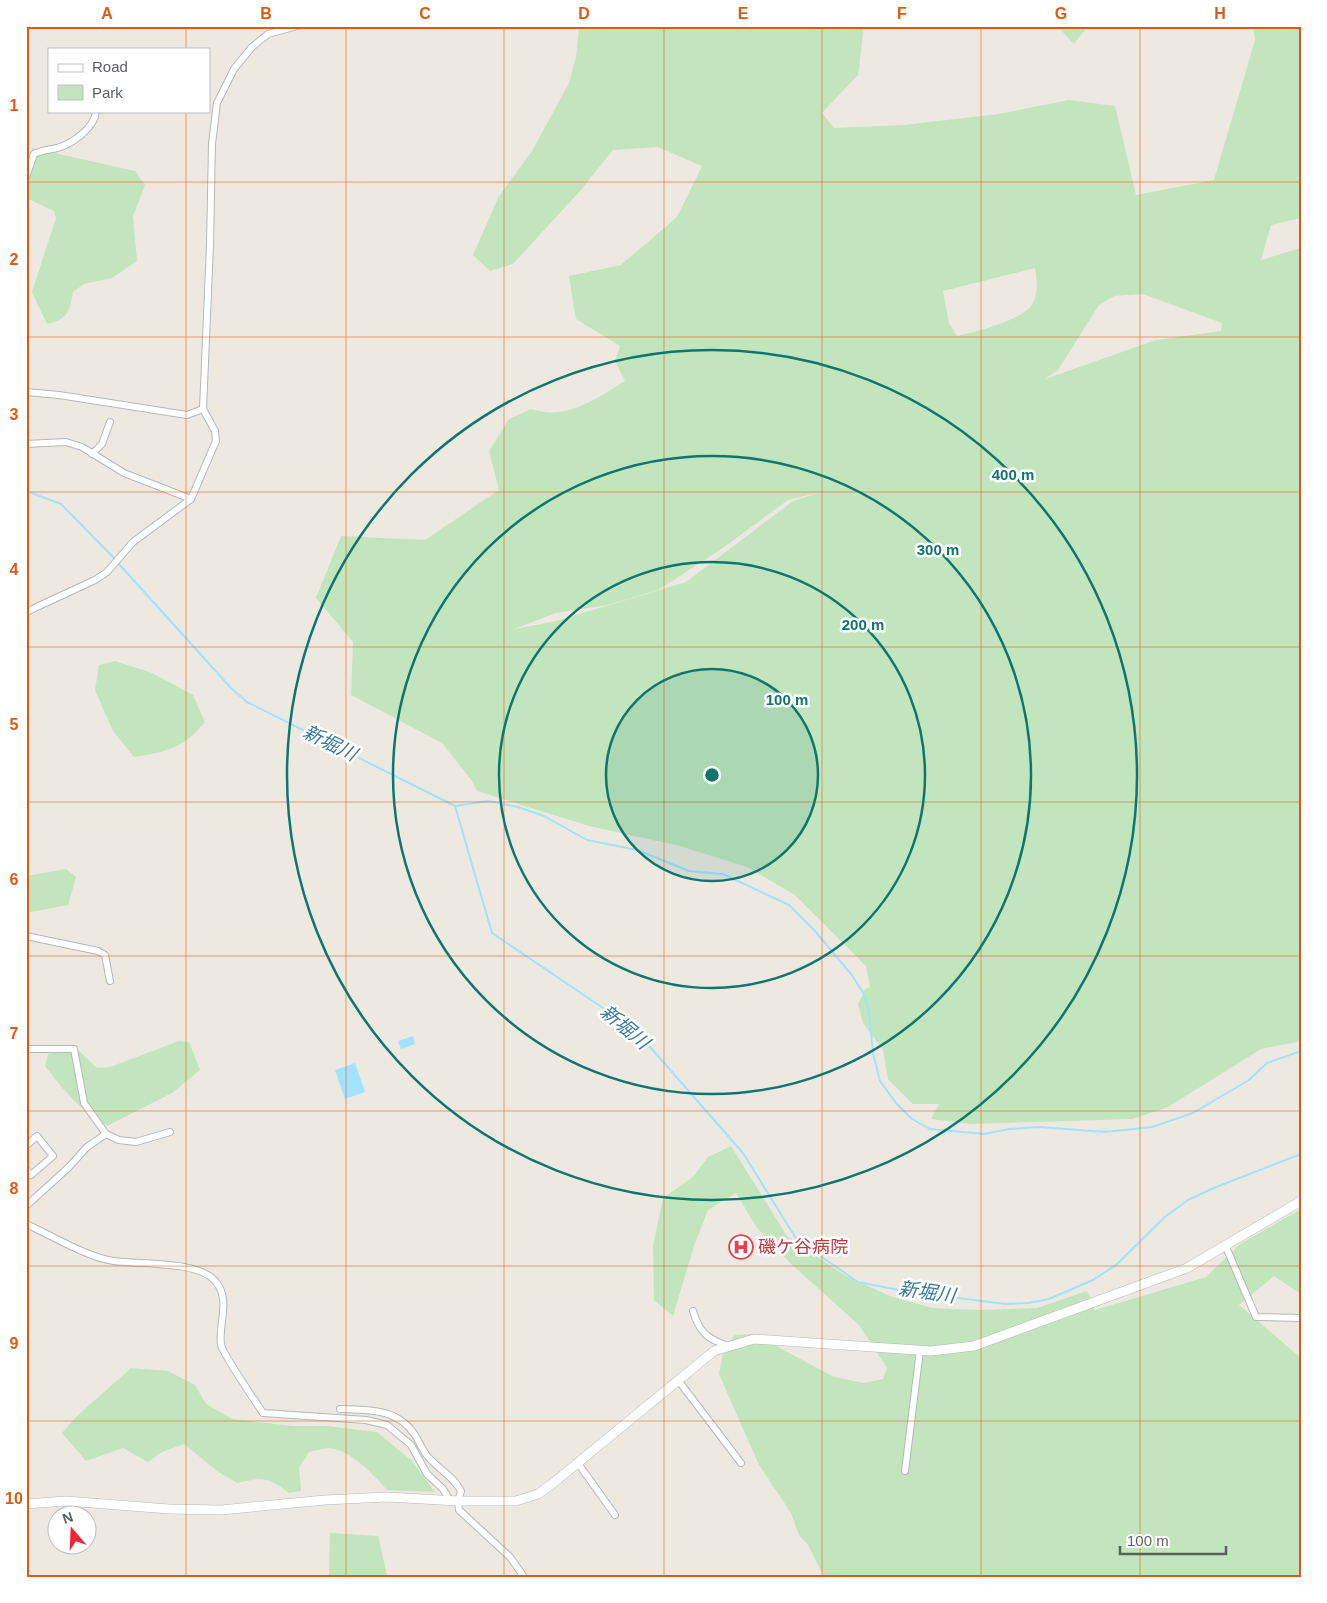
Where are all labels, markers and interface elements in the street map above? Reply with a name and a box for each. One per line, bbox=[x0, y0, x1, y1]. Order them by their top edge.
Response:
text: A bbox=[101, 5, 113, 22]
text: B bbox=[260, 5, 272, 22]
text: C bbox=[419, 5, 431, 22]
text: D bbox=[578, 5, 590, 22]
text: E bbox=[738, 5, 749, 22]
text: F bbox=[897, 5, 907, 22]
text: G bbox=[1055, 5, 1067, 22]
text: H bbox=[1214, 5, 1226, 22]
legend bbox=[48, 48, 210, 112]
text: Road bbox=[92, 58, 128, 75]
text: Park bbox=[92, 84, 123, 101]
text: 1 bbox=[10, 97, 19, 114]
text: 2 bbox=[10, 251, 19, 268]
text: 3 bbox=[10, 406, 19, 423]
text: 400 m bbox=[992, 466, 1034, 483]
text: 300 m bbox=[917, 541, 959, 558]
text: 4 bbox=[10, 561, 19, 578]
text: 200 m bbox=[842, 616, 884, 633]
text: 100 m bbox=[766, 691, 808, 708]
text: 5 bbox=[10, 716, 19, 733]
water label: 新堀川 bbox=[300, 721, 362, 766]
centre of rings bbox=[703, 766, 721, 784]
text: 6 bbox=[10, 871, 19, 888]
water label: 新堀川 bbox=[596, 1001, 655, 1055]
text: 7 bbox=[10, 1025, 19, 1042]
text: 8 bbox=[10, 1180, 19, 1197]
hospital icon: 磯ケ谷病院 bbox=[728, 1234, 754, 1260]
place label: 磯ケ谷病院 bbox=[758, 1237, 848, 1257]
water label: 新堀川 bbox=[897, 1278, 959, 1307]
text: 9 bbox=[10, 1335, 19, 1352]
text: 10 bbox=[5, 1490, 23, 1507]
north arrow bbox=[48, 1506, 98, 1556]
text: N bbox=[60, 1508, 75, 1527]
scale bar bbox=[1120, 1523, 1226, 1555]
text: 100 m bbox=[1127, 1532, 1169, 1549]

